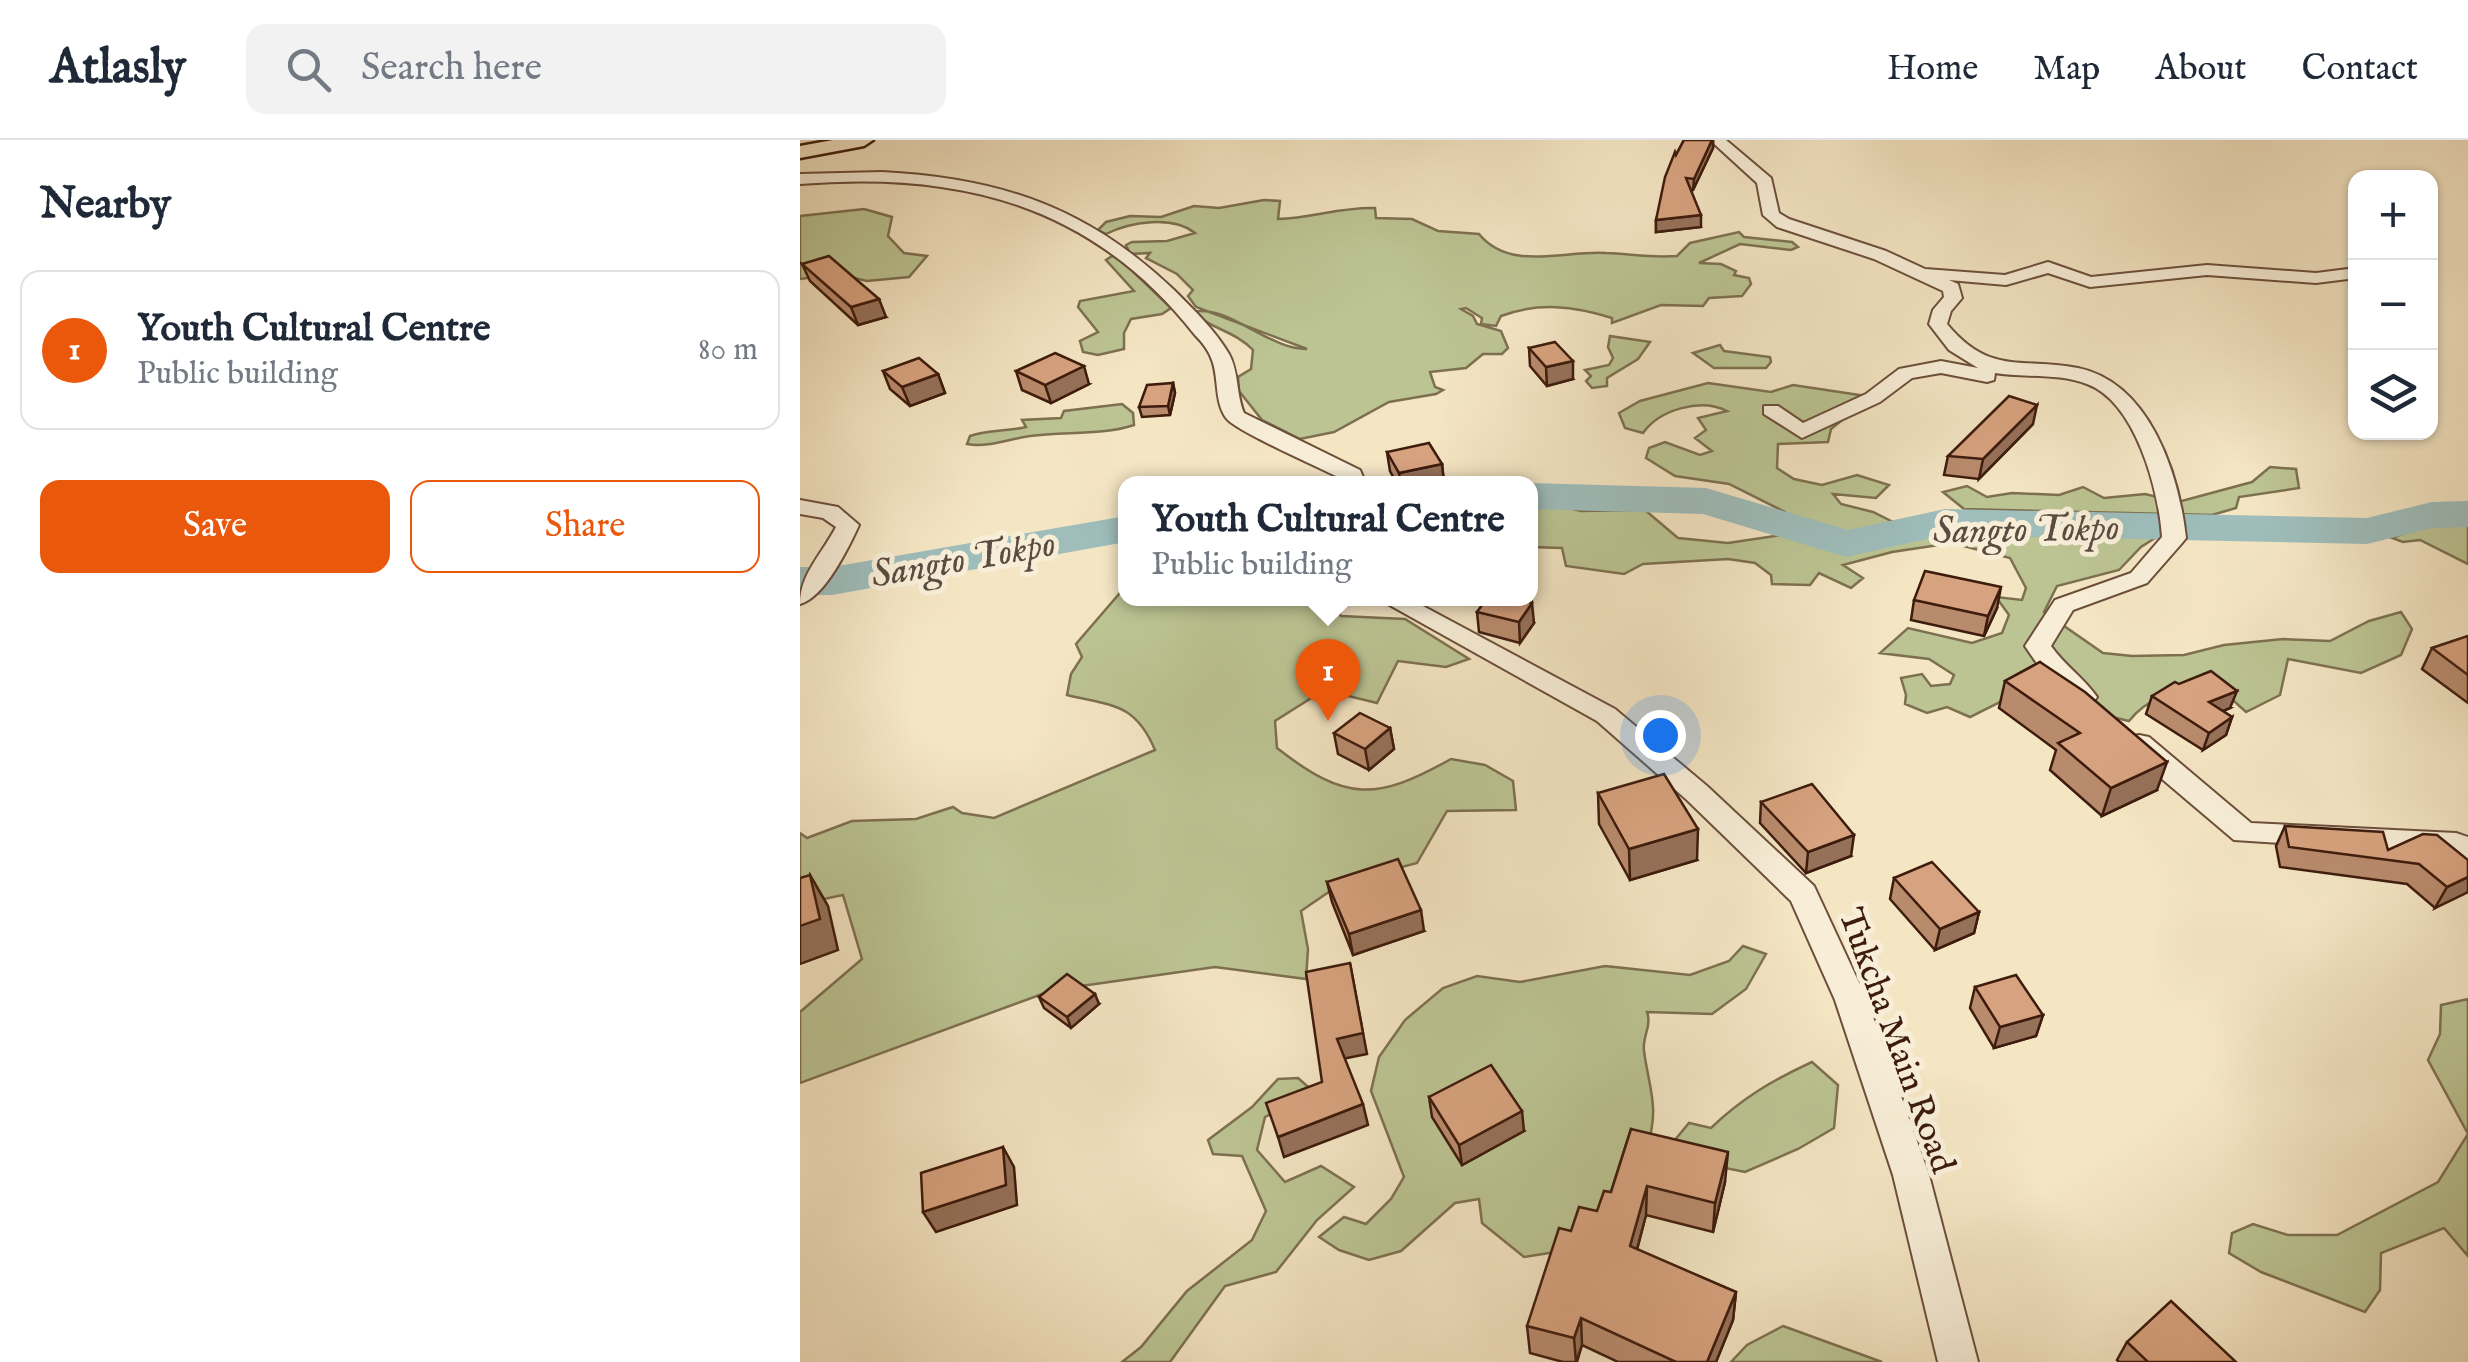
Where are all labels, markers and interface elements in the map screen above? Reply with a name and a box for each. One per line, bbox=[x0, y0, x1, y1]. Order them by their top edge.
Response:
search box bbox=[246, 24, 946, 114]
text: Atlasly bbox=[50, 39, 186, 99]
icon: search bbox=[281, 42, 336, 97]
text: Search here bbox=[361, 45, 542, 93]
text: Home bbox=[1887, 47, 1978, 92]
text: Map bbox=[2033, 47, 2100, 92]
text: About bbox=[2155, 47, 2247, 92]
text: Contact bbox=[2302, 47, 2418, 92]
map controls bbox=[2348, 170, 2438, 440]
button: + bbox=[2348, 170, 2438, 260]
text: Nearby bbox=[40, 179, 171, 232]
button: − bbox=[2348, 260, 2438, 350]
text: Youth Cultural Centre bbox=[137, 306, 490, 354]
text: 1 bbox=[69, 330, 80, 371]
text: 80 m bbox=[698, 330, 758, 371]
button: layers bbox=[2348, 350, 2438, 440]
text: Public building bbox=[137, 354, 338, 395]
popup bbox=[1118, 476, 1538, 606]
button: Save bbox=[40, 480, 390, 573]
button: Share bbox=[410, 480, 760, 573]
text: Youth Cultural Centre bbox=[1151, 497, 1505, 545]
water label: Sangto Tokpo bbox=[1932, 505, 2120, 557]
water label: Sangto Tokpo bbox=[868, 521, 1060, 601]
text: Public building bbox=[1151, 545, 1352, 586]
pin: 1 bbox=[1296, 638, 1360, 721]
your location bbox=[1635, 710, 1686, 761]
street label: Tukcha Main Road bbox=[1827, 902, 1965, 1180]

